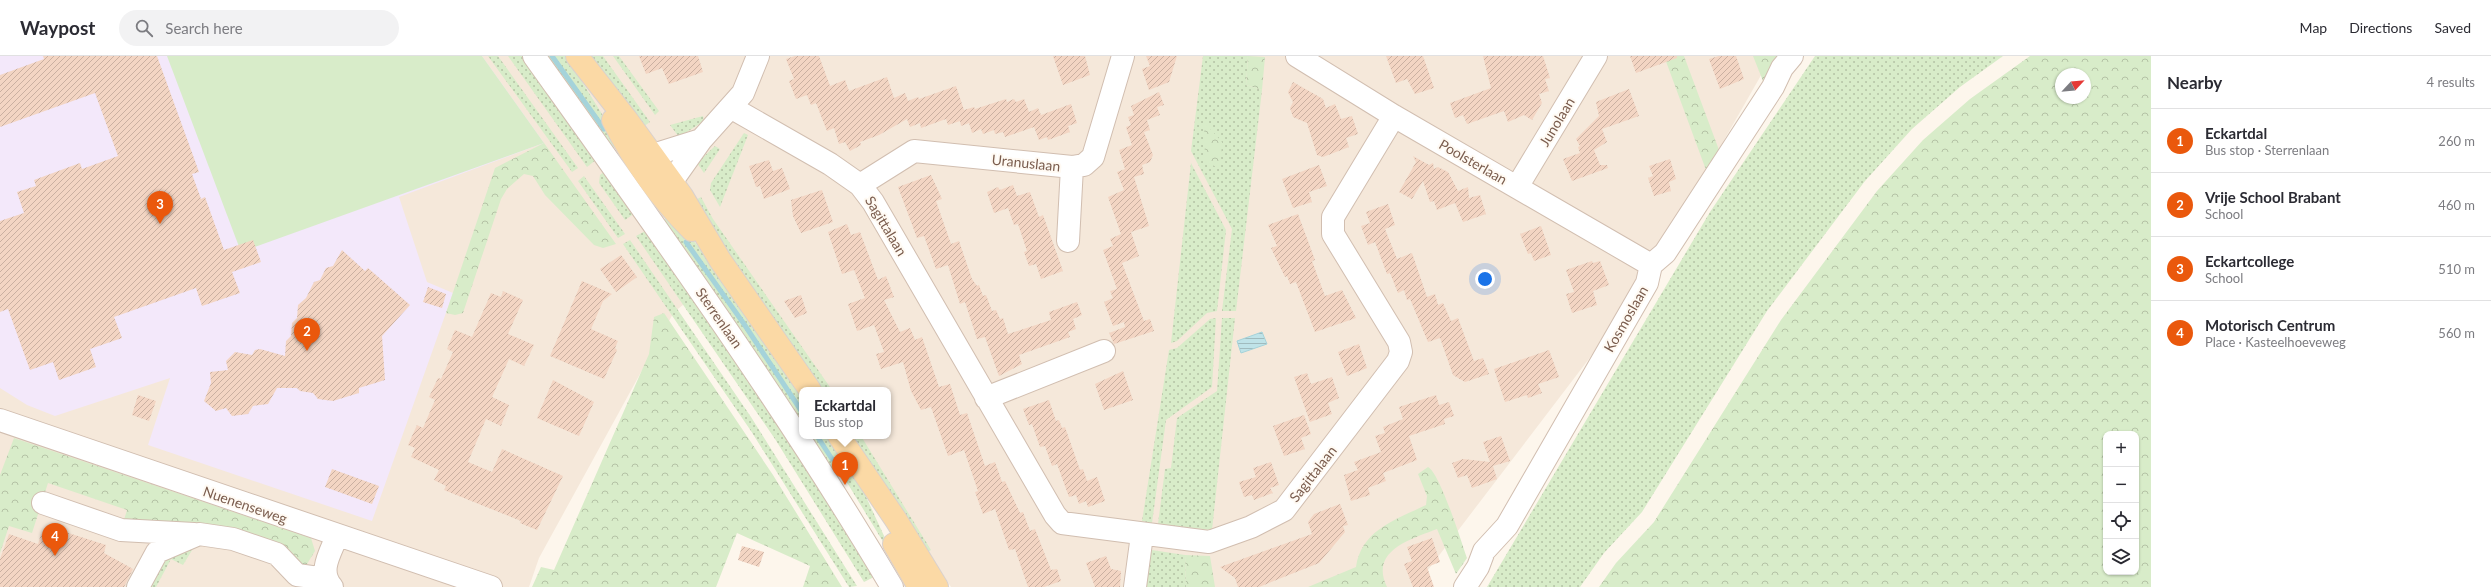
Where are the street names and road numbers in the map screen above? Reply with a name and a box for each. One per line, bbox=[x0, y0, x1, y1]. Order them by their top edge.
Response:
street label: Junolaan bbox=[1535, 94, 1578, 149]
street label: Poolsterlaan bbox=[1436, 135, 1510, 188]
street label: Uranuslaan bbox=[991, 150, 1061, 175]
street label: Sagittalaan bbox=[862, 193, 911, 259]
street label: Kosmoslaan bbox=[1600, 283, 1651, 355]
street label: Sterrenlaan bbox=[692, 284, 746, 351]
street label: Sagittalaan bbox=[1285, 442, 1340, 505]
street label: Nuenenseweg bbox=[201, 482, 289, 527]

